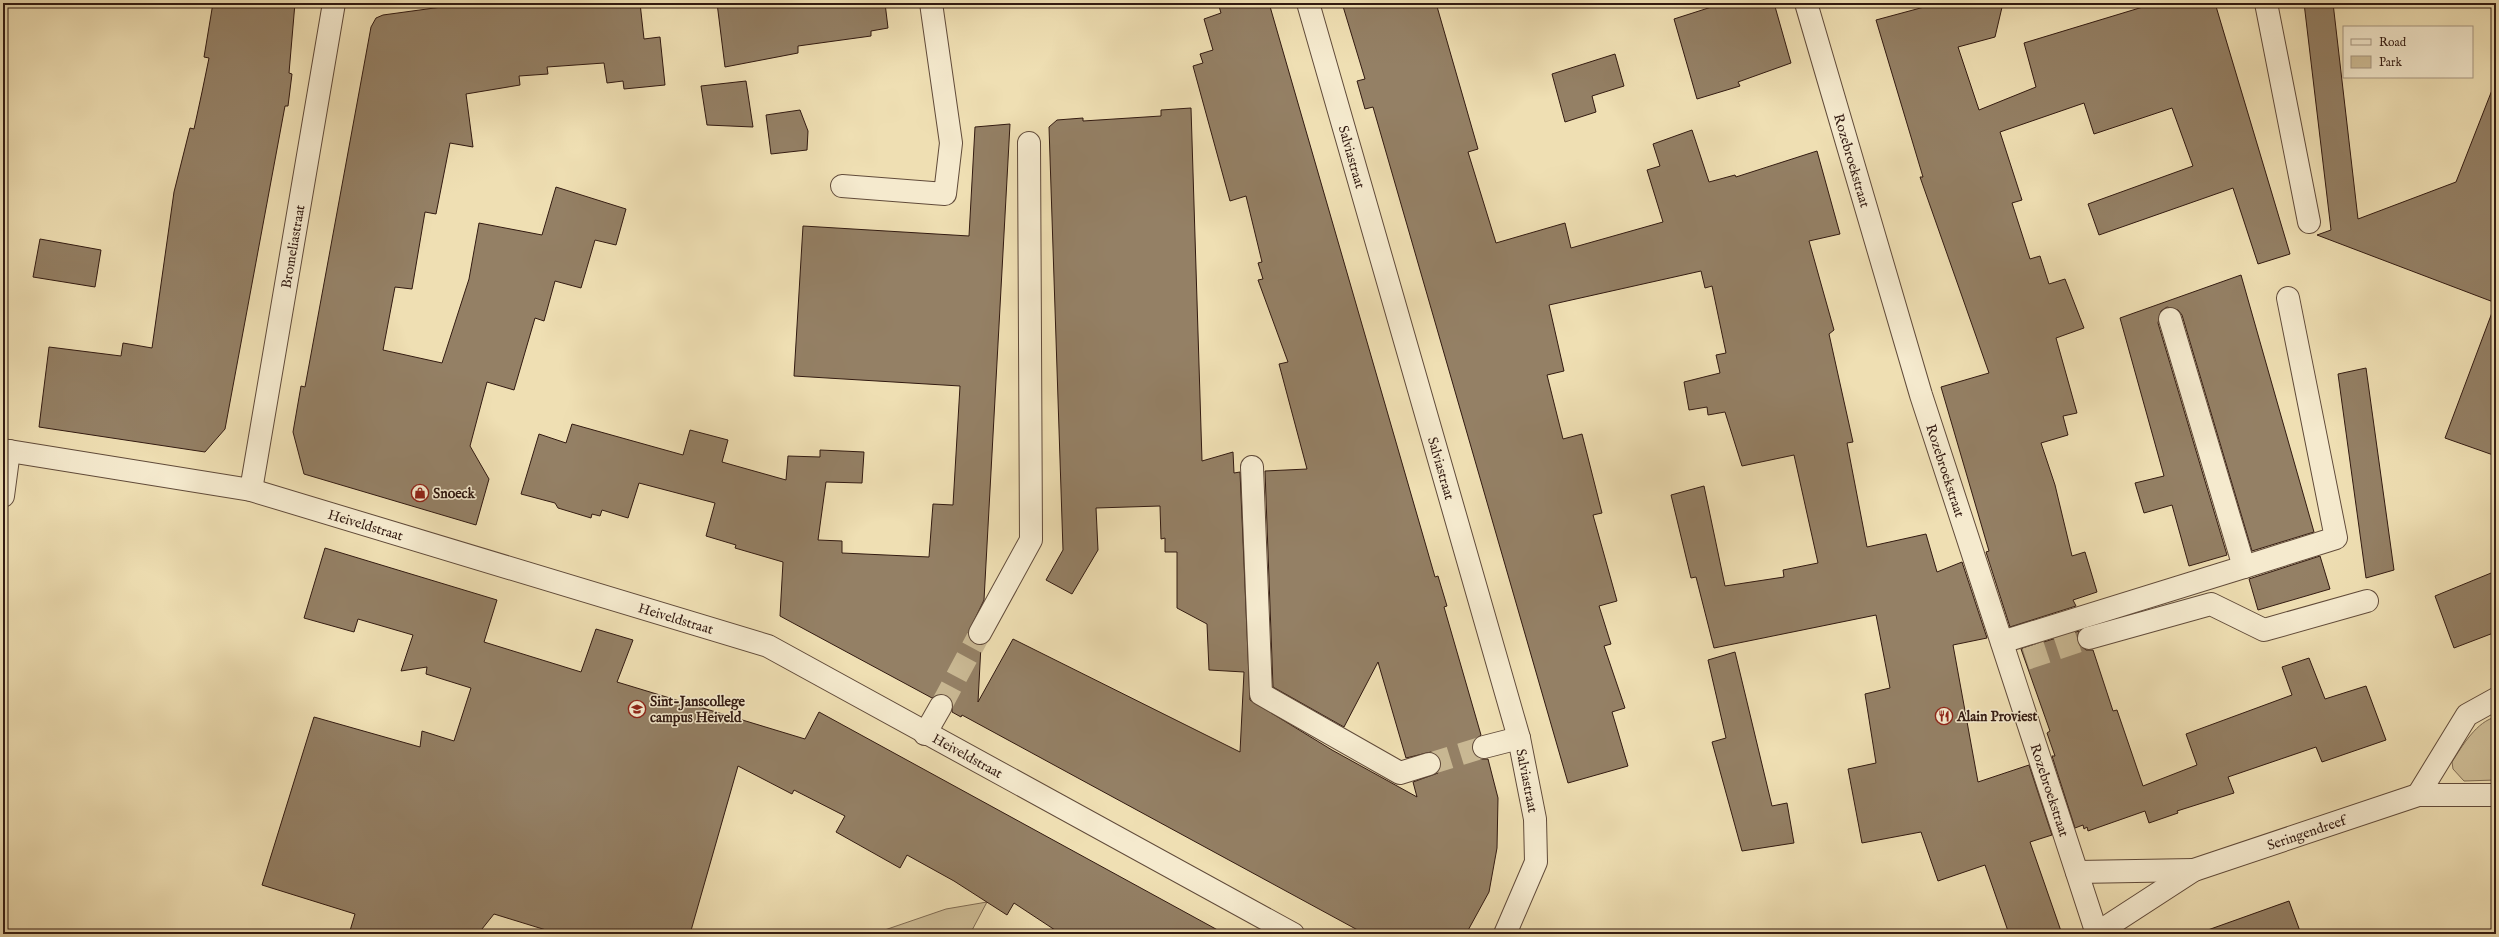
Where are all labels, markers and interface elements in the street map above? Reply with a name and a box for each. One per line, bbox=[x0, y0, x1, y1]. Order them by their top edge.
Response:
legend bbox=[2343, 26, 2473, 78]
text: Road bbox=[2379, 35, 2407, 50]
text: Park bbox=[2379, 55, 2402, 70]
street label: Rozebroekstraat bbox=[1829, 112, 1874, 210]
street label: Salviastraat bbox=[1334, 123, 1369, 191]
street label: Bromeliastraat bbox=[278, 203, 309, 290]
street label: Rozebroekstraat bbox=[1921, 422, 1968, 520]
street label: Salviastraat bbox=[1423, 435, 1458, 502]
shop icon: Snoeck bbox=[410, 483, 430, 503]
place label: Snoeck bbox=[433, 485, 476, 503]
street label: Heiveldstraat bbox=[326, 506, 405, 545]
street label: Heiveldstraat bbox=[636, 599, 716, 639]
place label: Sint-Janscollege campus Heiveld bbox=[650, 693, 746, 727]
school or university icon: Sint-Janscollege campus Heiveld bbox=[627, 699, 647, 719]
restaurant icon: Alain Proviest bbox=[1934, 706, 1954, 726]
place label: Alain Proviest bbox=[1956, 708, 2037, 726]
street label: Heiveldstraat bbox=[929, 730, 1006, 783]
street label: Rozebroekstraat bbox=[2025, 741, 2073, 839]
street label: Salviastraat bbox=[1511, 747, 1542, 814]
street label: Seringendreef bbox=[2265, 811, 2351, 855]

